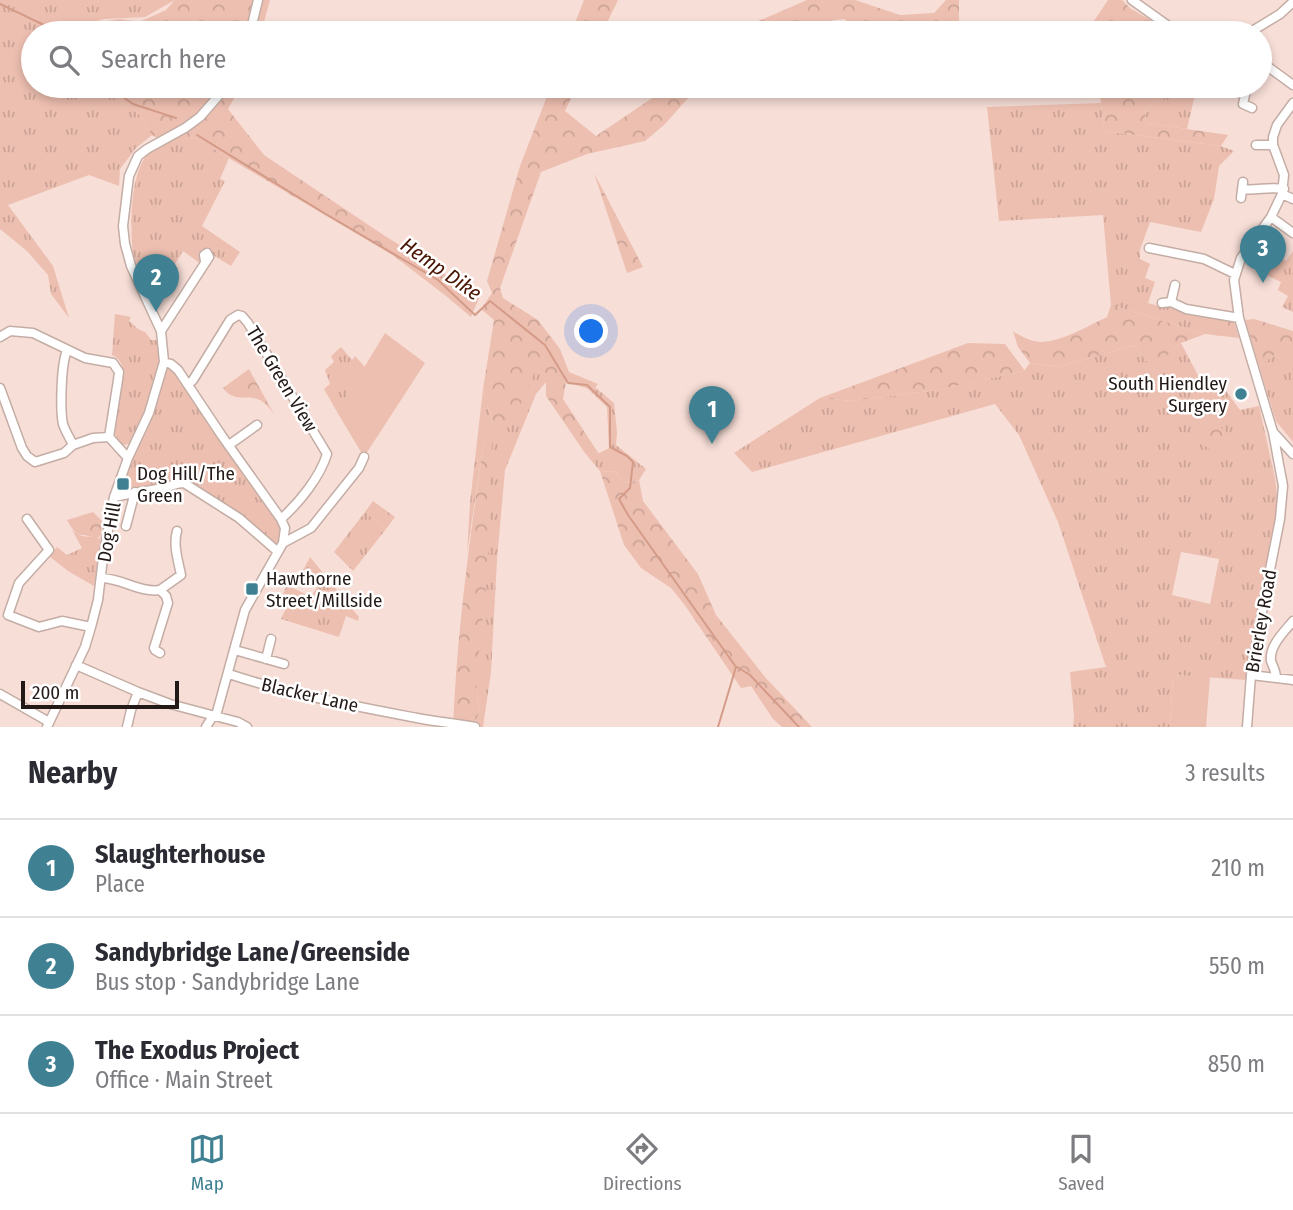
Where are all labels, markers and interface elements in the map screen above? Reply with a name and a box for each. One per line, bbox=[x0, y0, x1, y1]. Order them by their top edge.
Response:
search box bbox=[21, 21, 1272, 98]
icon: search bbox=[45, 41, 83, 79]
text: Search here bbox=[101, 44, 226, 75]
pin: 3 bbox=[1240, 225, 1286, 283]
water label: Hemp Dike bbox=[396, 232, 486, 306]
pin: 2 bbox=[133, 254, 179, 312]
your location bbox=[574, 314, 608, 348]
street label: The Green View bbox=[241, 322, 323, 436]
place label: South Hiendley Surgery bbox=[1108, 372, 1228, 417]
pin: 1 bbox=[689, 386, 735, 444]
marker: South Hiendley Surgery bbox=[1233, 386, 1249, 402]
place label: Dog Hill/The Green bbox=[137, 462, 235, 507]
marker: Dog Hill/The Green bbox=[115, 476, 131, 492]
street label: Dog Hill bbox=[92, 500, 126, 564]
place label: Hawthorne Street/Millside bbox=[266, 567, 382, 612]
street label: Brierley Road bbox=[1241, 568, 1281, 674]
marker: Hawthorne Street/Millside bbox=[244, 581, 260, 597]
street label: Blacker Lane bbox=[259, 673, 361, 717]
scale bar bbox=[21, 678, 178, 710]
text: 200 m bbox=[32, 681, 79, 704]
text: Nearby bbox=[28, 755, 117, 791]
text: 3 results bbox=[1185, 759, 1265, 787]
text: Slaughterhouse bbox=[95, 839, 265, 870]
text: 1 bbox=[46, 854, 56, 882]
text: 210 m bbox=[1211, 854, 1265, 882]
text: Place bbox=[95, 870, 145, 898]
text: Sandybridge Lane/Greenside bbox=[95, 937, 410, 968]
text: 2 bbox=[46, 952, 56, 980]
text: 550 m bbox=[1209, 952, 1265, 980]
text: Bus stop · Sandybridge Lane bbox=[95, 968, 360, 996]
text: The Exodus Project bbox=[95, 1035, 299, 1066]
text: 3 bbox=[46, 1050, 56, 1078]
text: 850 m bbox=[1208, 1050, 1265, 1078]
text: Office · Main Street bbox=[95, 1066, 272, 1094]
tab: Map bbox=[188, 1130, 226, 1195]
tab: Directions bbox=[603, 1130, 682, 1195]
tab: Saved bbox=[1058, 1130, 1105, 1195]

